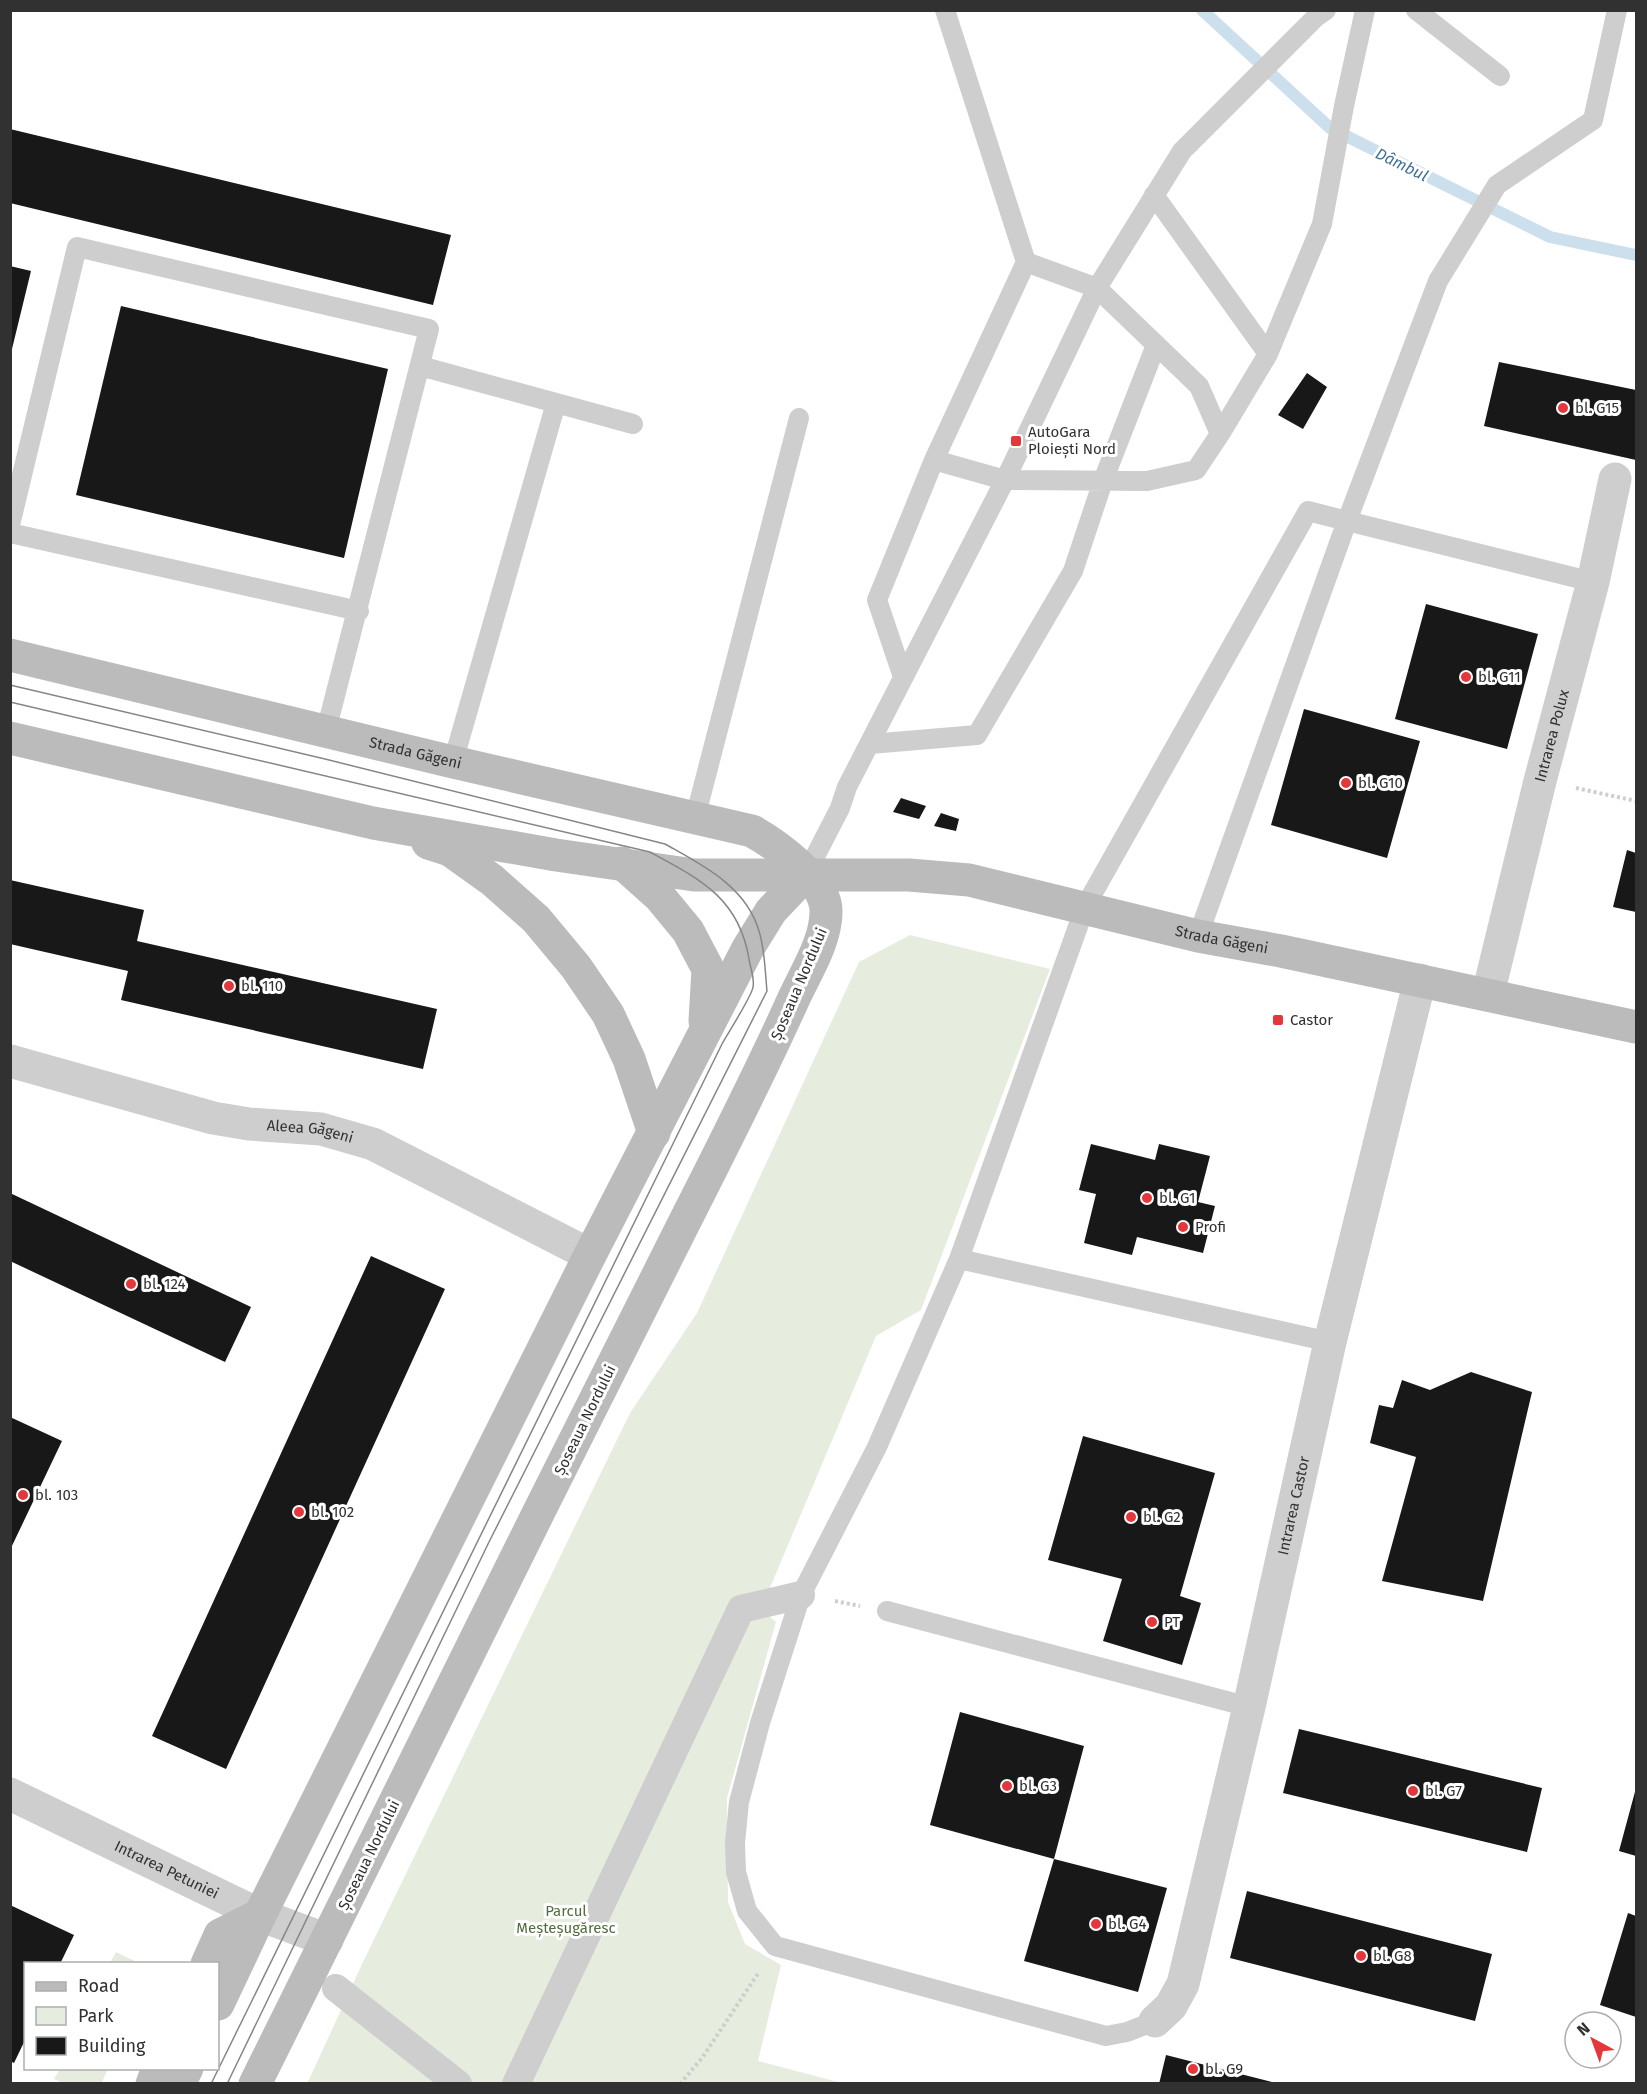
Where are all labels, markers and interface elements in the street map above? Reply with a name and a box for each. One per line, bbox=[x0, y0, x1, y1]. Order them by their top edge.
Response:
water label: Dâmbul bbox=[1372, 144, 1431, 185]
place label: bl. G15 bbox=[1575, 399, 1619, 417]
marker: bl. G15 bbox=[1556, 401, 1570, 415]
place label: AutoGara Ploiești Nord bbox=[1028, 423, 1116, 459]
marker: AutoGara Ploiești Nord bbox=[1009, 434, 1023, 448]
place label: bl. G11 bbox=[1478, 668, 1521, 686]
marker: bl. G11 bbox=[1459, 670, 1473, 684]
street label: Intrarea Polux bbox=[1531, 687, 1573, 784]
street label: Strada Găgeni bbox=[367, 733, 463, 773]
place label: bl. G10 bbox=[1358, 774, 1403, 792]
marker: bl. G10 bbox=[1339, 776, 1353, 790]
street label: Strada Găgeni bbox=[1173, 922, 1270, 958]
street label: Șoseaua Nordului bbox=[767, 925, 832, 1043]
place label: bl. 110 bbox=[241, 977, 283, 995]
marker: bl. 110 bbox=[222, 979, 236, 993]
place label: Castor bbox=[1290, 1011, 1333, 1029]
marker: Castor bbox=[1271, 1013, 1285, 1027]
street label: Aleea Găgeni bbox=[266, 1116, 355, 1147]
place label: bl. G1 bbox=[1159, 1189, 1195, 1207]
marker: bl. G1 bbox=[1140, 1191, 1154, 1205]
place label: Profi bbox=[1195, 1218, 1226, 1236]
marker: Profi bbox=[1176, 1220, 1190, 1234]
place label: bl. 124 bbox=[143, 1275, 185, 1293]
marker: bl. 124 bbox=[124, 1277, 138, 1291]
street label: Șoseaua Nordului bbox=[551, 1362, 620, 1478]
street label: Intrarea Castor bbox=[1274, 1454, 1313, 1557]
place label: bl. 103 bbox=[35, 1486, 78, 1504]
marker: bl. 103 bbox=[16, 1488, 30, 1502]
place label: bl. 102 bbox=[311, 1503, 354, 1521]
marker: bl. 102 bbox=[292, 1505, 306, 1519]
place label: bl. G2 bbox=[1143, 1508, 1181, 1526]
marker: bl. G2 bbox=[1124, 1510, 1138, 1524]
place label: PT bbox=[1164, 1613, 1180, 1631]
marker: PT bbox=[1145, 1615, 1159, 1629]
place label: bl. G3 bbox=[1019, 1777, 1057, 1795]
marker: bl. G3 bbox=[1000, 1779, 1014, 1793]
place label: bl. G7 bbox=[1425, 1782, 1462, 1800]
marker: bl. G7 bbox=[1406, 1784, 1420, 1798]
street label: Șoseaua Nordului bbox=[335, 1797, 404, 1913]
street label: Intrarea Petuniei bbox=[112, 1837, 222, 1903]
park label: Parcul Meșteșugăresc bbox=[516, 1902, 616, 1938]
place label: bl. G4 bbox=[1108, 1915, 1146, 1933]
marker: bl. G4 bbox=[1089, 1917, 1103, 1931]
place label: bl. G8 bbox=[1373, 1947, 1412, 1965]
marker: bl. G8 bbox=[1354, 1949, 1368, 1963]
legend bbox=[24, 1962, 219, 2070]
text: Road bbox=[78, 1975, 120, 1997]
text: Park bbox=[78, 2005, 114, 2027]
north arrow bbox=[1563, 2010, 1623, 2070]
text: N bbox=[1573, 2018, 1594, 2040]
text: Building bbox=[78, 2035, 146, 2057]
place label: bl. G9 bbox=[1205, 2060, 1243, 2078]
marker: bl. G9 bbox=[1186, 2062, 1200, 2076]

